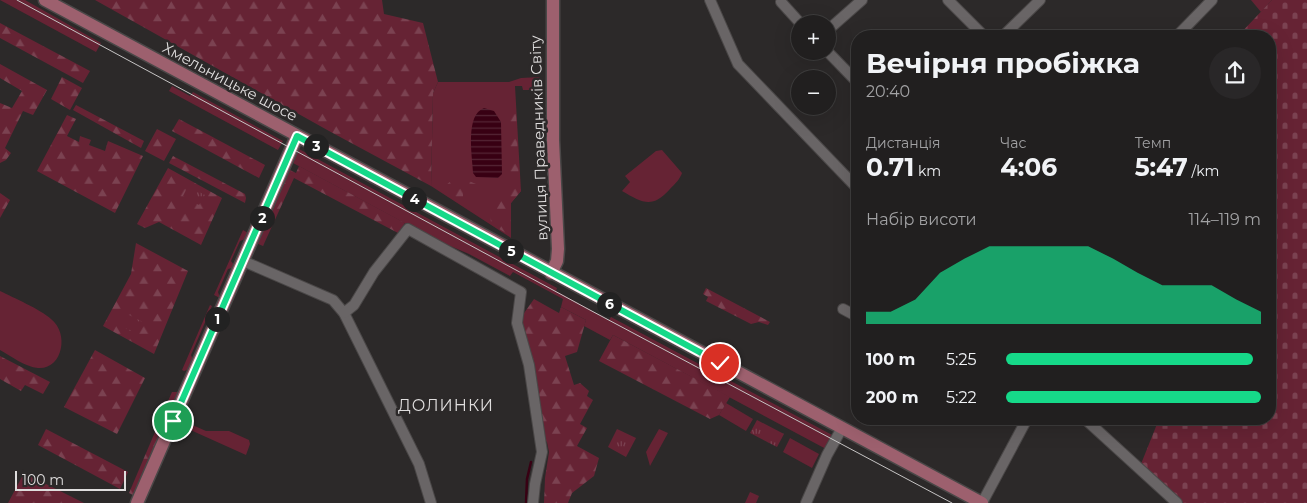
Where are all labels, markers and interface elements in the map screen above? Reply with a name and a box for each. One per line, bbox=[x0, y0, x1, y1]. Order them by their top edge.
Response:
map controls bbox=[791, 15, 836, 115]
button: + bbox=[791, 15, 836, 60]
street label: вулиця Праведників Світу bbox=[525, 34, 552, 241]
street label: Хмельницьке шосе bbox=[159, 38, 301, 125]
text: Вечірня пробіжка bbox=[866, 46, 1140, 80]
button: share bbox=[1209, 47, 1261, 99]
button: − bbox=[791, 70, 836, 115]
text: 20:40 bbox=[866, 82, 910, 101]
pin: 3 bbox=[304, 134, 328, 158]
text: Дистанція bbox=[866, 134, 941, 152]
text: Час bbox=[1000, 134, 1026, 152]
text: Темп bbox=[1135, 134, 1171, 152]
text: 3 bbox=[312, 137, 321, 155]
text: 0.71 bbox=[866, 152, 914, 182]
text: 4:06 bbox=[1000, 152, 1057, 182]
text: 5:47 bbox=[1135, 152, 1188, 182]
text: km bbox=[914, 162, 941, 180]
text: /km bbox=[1188, 162, 1219, 180]
pin: 4 bbox=[402, 186, 426, 212]
text: 4 bbox=[410, 190, 419, 208]
pin: 2 bbox=[250, 206, 274, 230]
text: 2 bbox=[258, 209, 267, 227]
text: Набір висоти bbox=[866, 210, 977, 229]
text: 114–119 m bbox=[1189, 210, 1261, 229]
pin: 5 bbox=[498, 238, 524, 264]
text: 5 bbox=[507, 242, 516, 260]
pin: 6 bbox=[596, 292, 622, 316]
text: 6 bbox=[605, 295, 614, 313]
pin: 1 bbox=[204, 306, 230, 332]
text: 1 bbox=[215, 310, 220, 328]
pin bbox=[699, 342, 741, 384]
icon: check bbox=[706, 349, 734, 377]
text: 100 m bbox=[866, 350, 915, 369]
text: 5:25 bbox=[946, 350, 977, 369]
text: 200 m bbox=[866, 388, 918, 407]
text: 5:22 bbox=[946, 388, 977, 407]
district label: ДОЛИНКИ bbox=[398, 396, 494, 415]
pin bbox=[152, 400, 194, 442]
icon: arrive bbox=[159, 407, 187, 435]
scale bar bbox=[15, 468, 126, 491]
text: 100 m bbox=[22, 471, 64, 489]

